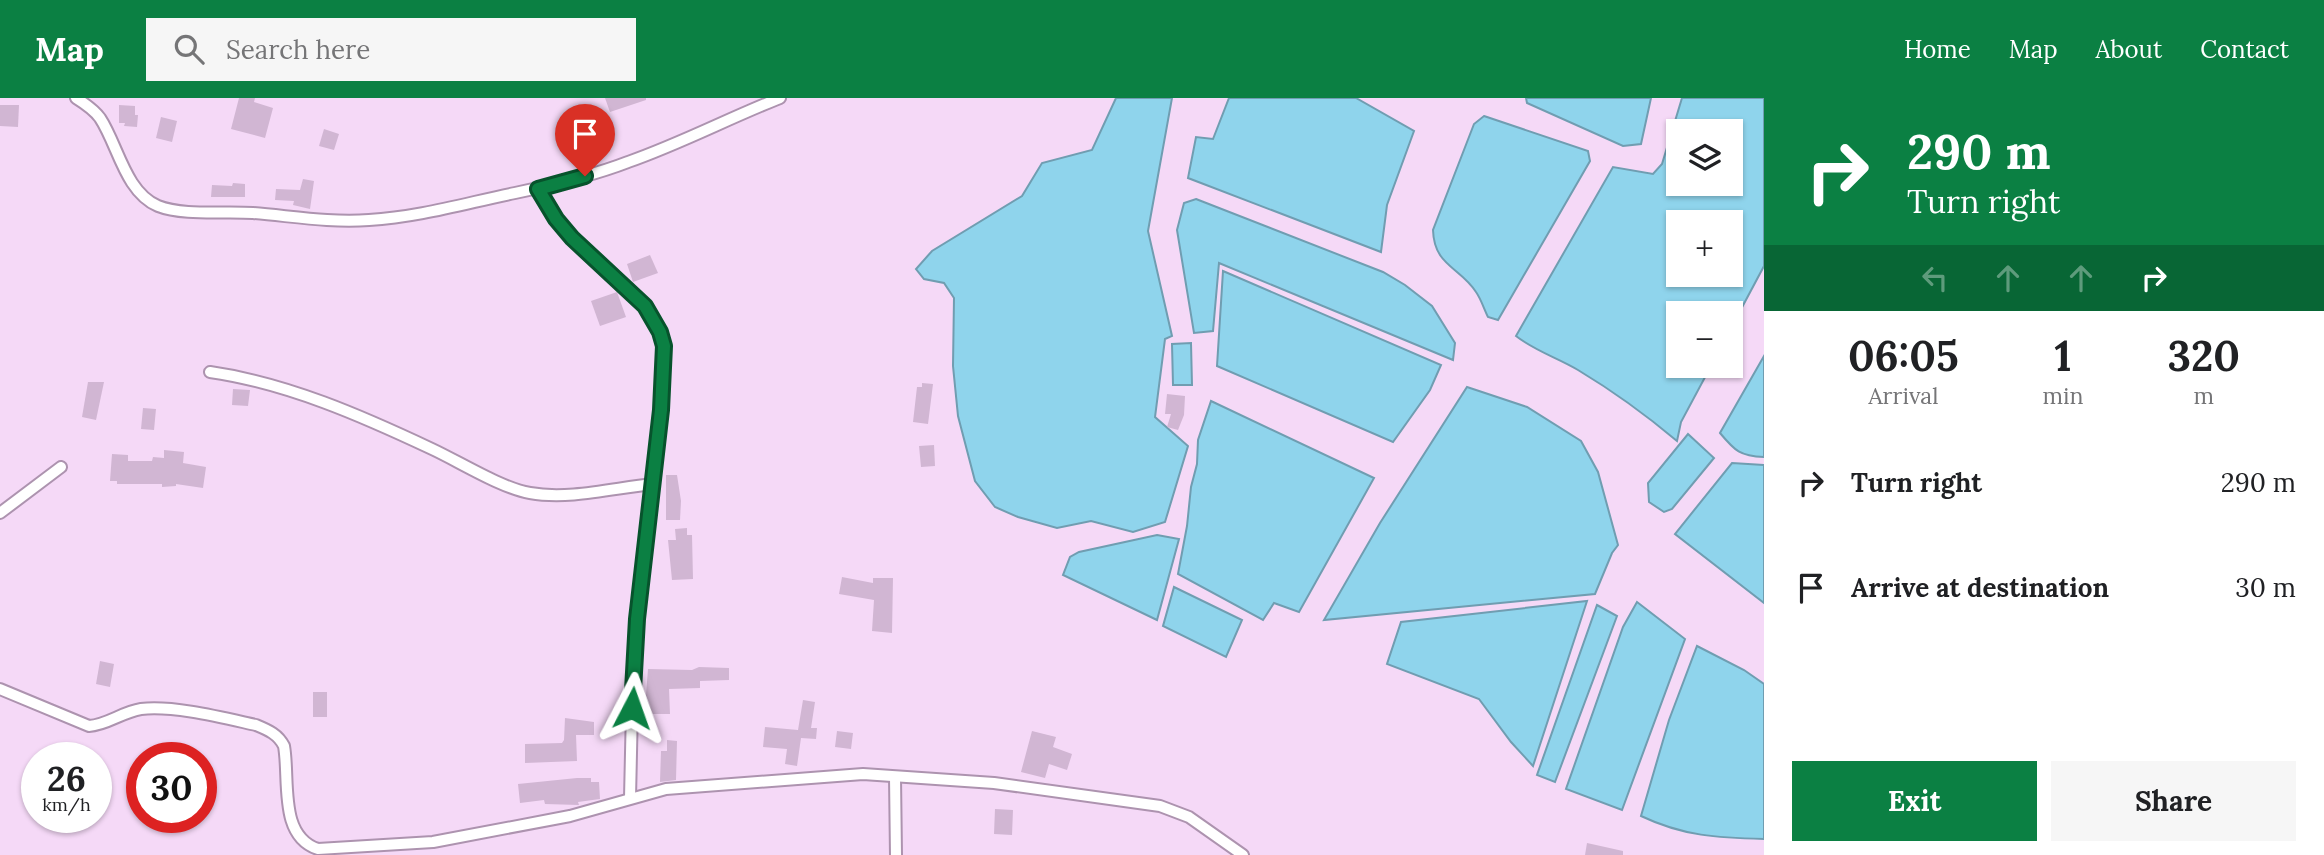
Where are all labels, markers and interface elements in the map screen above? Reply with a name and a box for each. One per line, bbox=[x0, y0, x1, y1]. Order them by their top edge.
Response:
search box bbox=[146, 18, 636, 81]
text: Map bbox=[35, 28, 104, 70]
icon: search bbox=[170, 30, 208, 68]
text: Search here bbox=[226, 33, 370, 66]
text: Home bbox=[1904, 34, 1971, 65]
text: Map bbox=[2009, 34, 2058, 65]
text: About bbox=[2096, 34, 2162, 65]
text: Contact bbox=[2200, 34, 2289, 65]
pin bbox=[555, 104, 615, 176]
icon: arrive bbox=[566, 115, 604, 153]
map controls bbox=[1666, 119, 1743, 378]
button: layers bbox=[1666, 119, 1743, 196]
text: 290 m bbox=[1907, 120, 2050, 182]
icon: right bbox=[1792, 126, 1883, 217]
text: Turn right bbox=[1907, 181, 2060, 222]
button: + bbox=[1666, 210, 1743, 287]
icon: left bbox=[1916, 259, 1954, 297]
icon: ahead bbox=[1989, 259, 2027, 297]
icon: ahead bbox=[2062, 259, 2100, 297]
icon: right bbox=[2135, 259, 2173, 297]
button: − bbox=[1666, 301, 1743, 378]
text: 06:05 bbox=[1848, 329, 1959, 383]
text: 1 bbox=[2055, 329, 2072, 383]
text: 320 bbox=[2167, 329, 2240, 383]
text: Arrival bbox=[1868, 381, 1938, 410]
text: min bbox=[2043, 381, 2084, 410]
text: m bbox=[2193, 381, 2214, 410]
icon: right bbox=[1792, 464, 1830, 502]
text: Turn right bbox=[1851, 466, 1982, 499]
text: 290 m bbox=[2221, 466, 2296, 499]
icon: arrive bbox=[1792, 569, 1830, 607]
text: Arrive at destination bbox=[1851, 571, 2109, 604]
text: 30 m bbox=[2235, 571, 2296, 604]
position arrow bbox=[595, 671, 669, 745]
speed limit sign: 30 bbox=[126, 742, 217, 833]
text: 26 bbox=[47, 756, 86, 801]
button: Exit bbox=[1792, 761, 2037, 841]
button: Share bbox=[2051, 761, 2296, 841]
text: km/h bbox=[42, 793, 91, 816]

